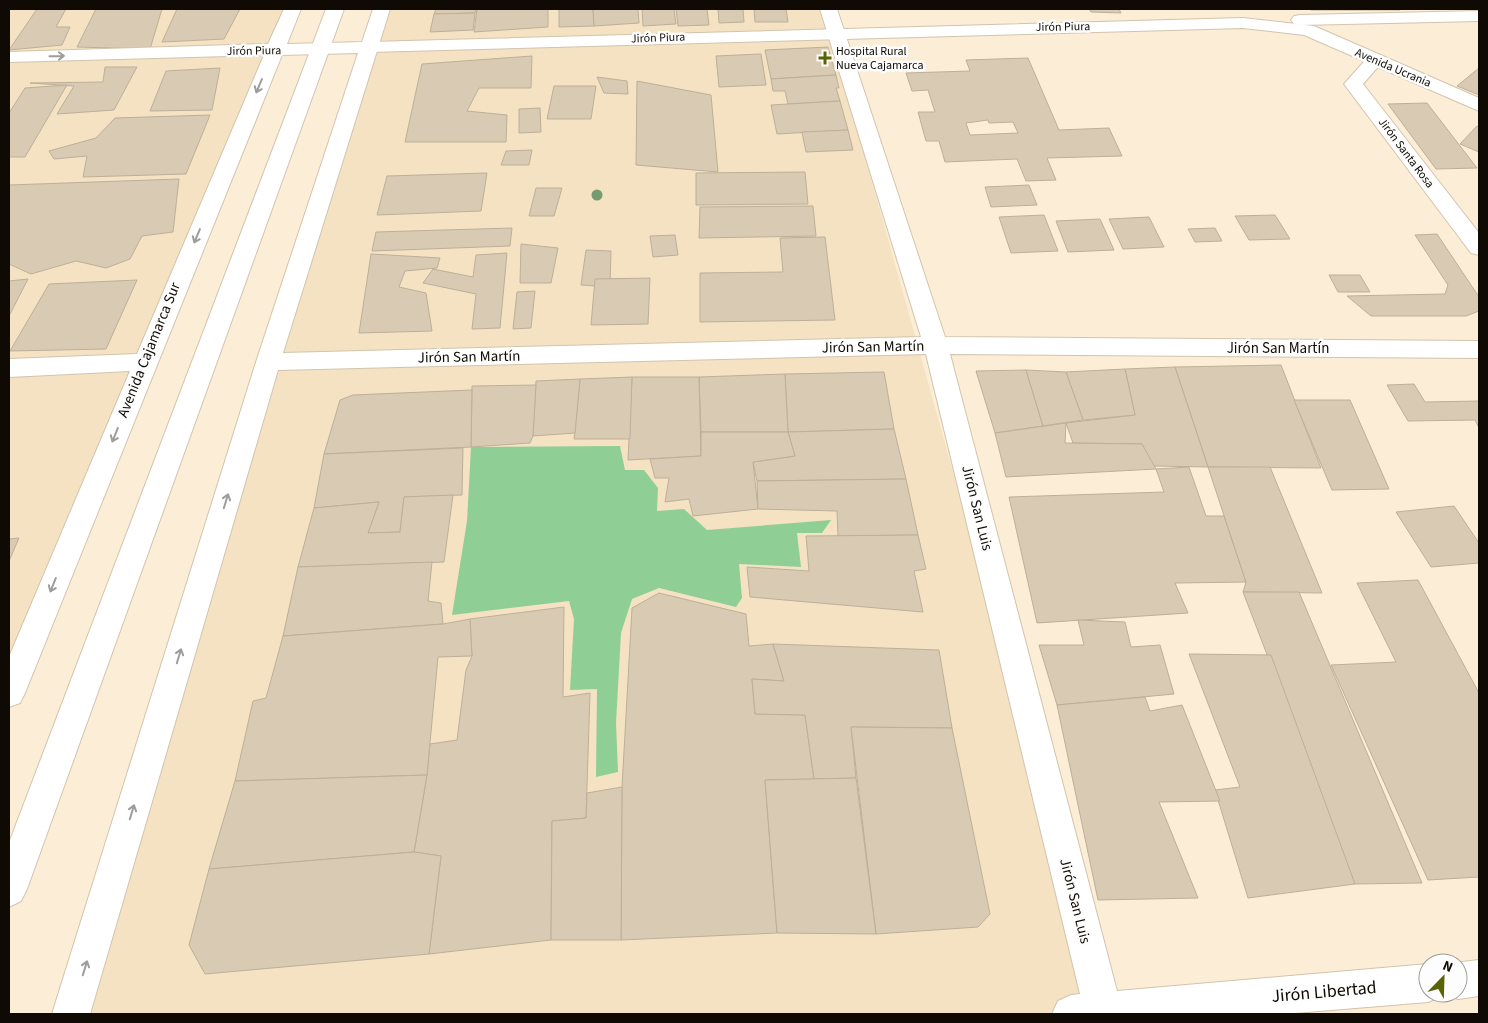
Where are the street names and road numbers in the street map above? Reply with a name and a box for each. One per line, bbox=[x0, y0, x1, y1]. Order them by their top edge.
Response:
street label: Jirón Piura bbox=[1036, 18, 1090, 36]
street label: Jirón Piura bbox=[631, 29, 685, 47]
street label: Jirón Piura bbox=[227, 42, 281, 60]
street label: Avenida Ucrania bbox=[1352, 44, 1434, 92]
street label: Jirón Santa Rosa bbox=[1374, 114, 1438, 192]
street label: Avenida Cajamarca Sur bbox=[112, 278, 186, 421]
street label: Jirón San Martín bbox=[821, 336, 925, 358]
street label: Jirón San Martín bbox=[1227, 338, 1329, 359]
street label: Jirón San Martín bbox=[417, 346, 521, 368]
street label: Jirón San Luis bbox=[956, 463, 998, 553]
street label: Jirón San Luis bbox=[1054, 856, 1096, 946]
street label: Jirón Libertad bbox=[1270, 975, 1378, 1009]

